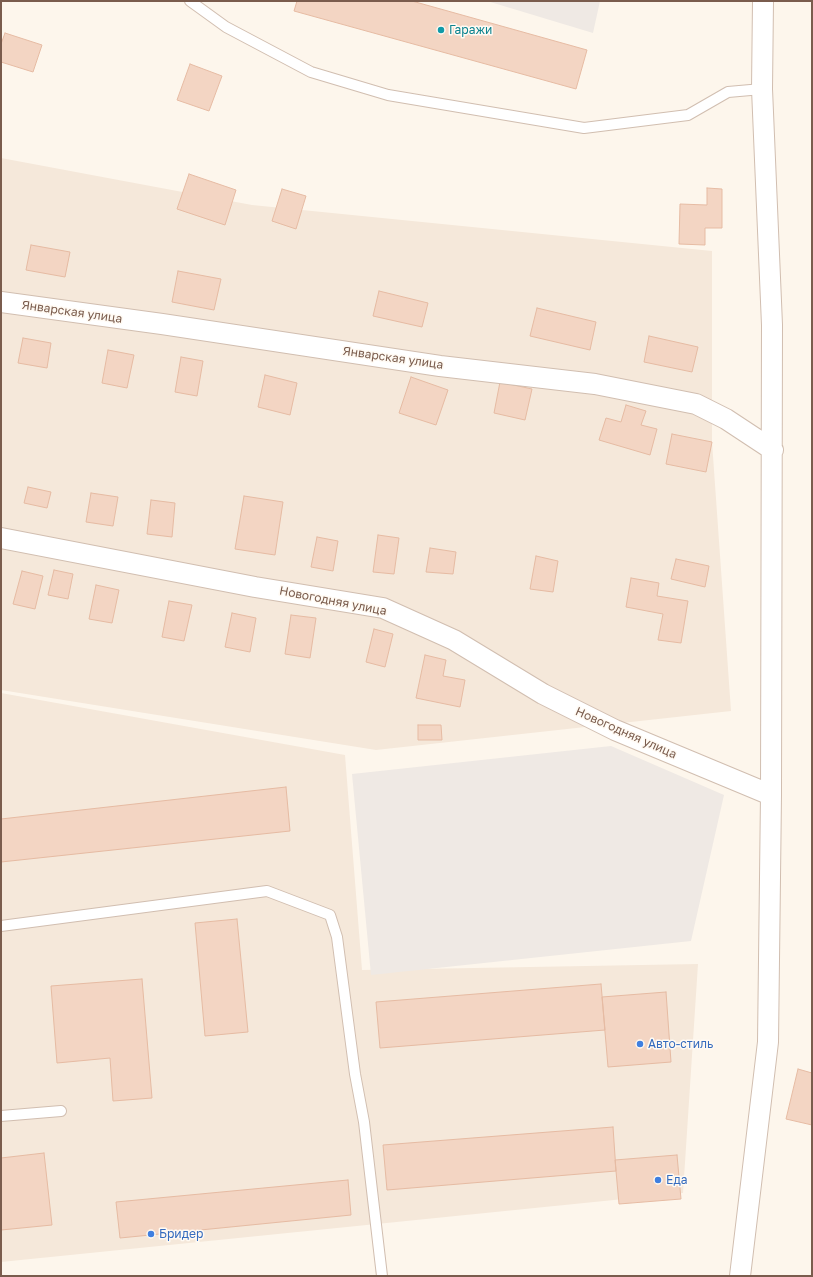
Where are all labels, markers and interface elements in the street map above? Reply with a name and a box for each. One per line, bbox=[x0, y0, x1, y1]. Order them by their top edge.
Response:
place label: Гаражи bbox=[449, 23, 492, 37]
marker: Гаражи bbox=[436, 25, 446, 35]
street label: Январская улица bbox=[21, 298, 123, 326]
street label: Январская улица bbox=[342, 344, 444, 372]
street label: Новогодняя улица bbox=[278, 584, 388, 618]
street label: Новогодняя улица bbox=[573, 704, 679, 762]
place label: Авто-стиль bbox=[648, 1037, 713, 1051]
marker: Авто-стиль bbox=[635, 1039, 645, 1049]
place label: Еда bbox=[666, 1173, 688, 1187]
marker: Еда bbox=[653, 1175, 663, 1185]
place label: Бридер bbox=[159, 1227, 203, 1241]
marker: Бридер bbox=[146, 1229, 156, 1239]

